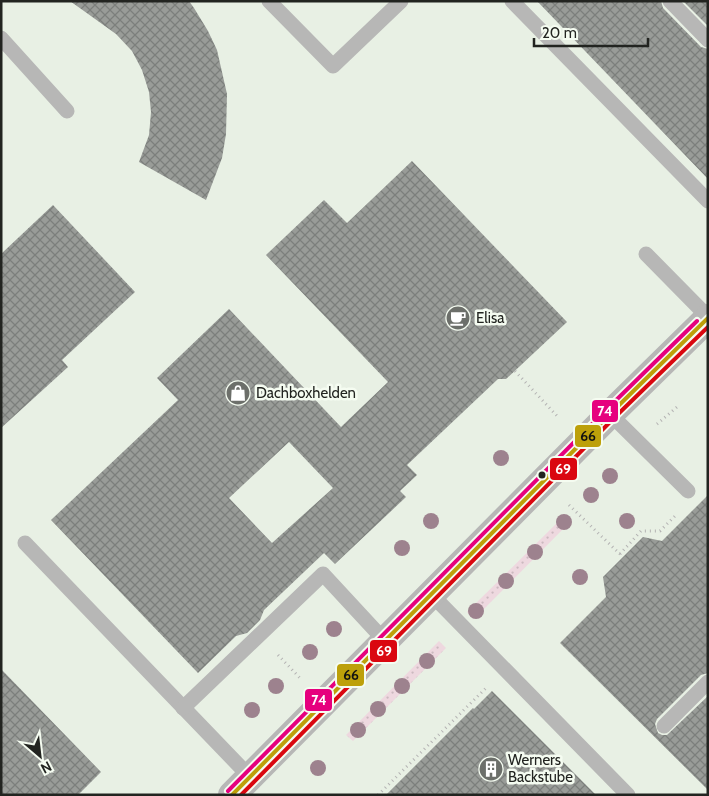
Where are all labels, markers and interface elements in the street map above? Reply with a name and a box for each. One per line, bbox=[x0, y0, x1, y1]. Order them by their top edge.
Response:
scale bar bbox=[534, 15, 648, 47]
text: 20 m bbox=[542, 24, 577, 42]
cafe icon: Elisa bbox=[445, 305, 471, 331]
place label: Elisa bbox=[476, 309, 505, 327]
shop icon: Dachboxhelden bbox=[225, 380, 251, 406]
place label: Dachboxhelden bbox=[256, 384, 356, 402]
line badge: 74 bbox=[591, 399, 619, 423]
text: 74 bbox=[597, 402, 613, 420]
line badge: 66 bbox=[574, 424, 602, 448]
text: 66 bbox=[580, 427, 596, 445]
line badge: 69 bbox=[549, 457, 578, 481]
text: 69 bbox=[555, 460, 571, 478]
unlabelled marker bbox=[537, 470, 547, 480]
line badge: 69 bbox=[369, 639, 398, 663]
text: 69 bbox=[376, 642, 392, 660]
line badge: 66 bbox=[336, 663, 365, 687]
text: 66 bbox=[343, 666, 359, 684]
line badge: 74 bbox=[304, 688, 333, 712]
text: 74 bbox=[311, 691, 327, 709]
north arrow bbox=[15, 731, 65, 781]
place label: Werners Backstube bbox=[508, 751, 573, 786]
building icon: Werners Backstube bbox=[478, 756, 504, 782]
text: N bbox=[38, 757, 55, 778]

